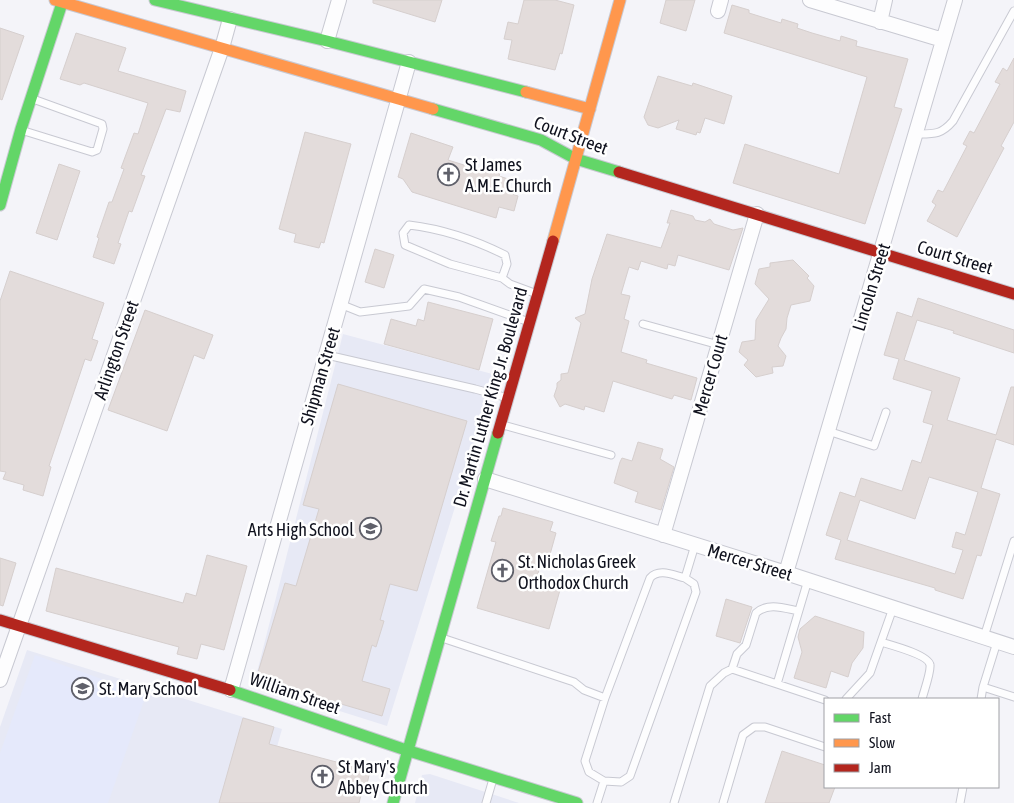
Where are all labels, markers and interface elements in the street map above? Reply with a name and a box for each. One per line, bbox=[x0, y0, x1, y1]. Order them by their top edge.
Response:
street label: Court Street bbox=[531, 111, 611, 159]
place label: St James A.M.E. Church bbox=[465, 154, 552, 196]
church icon: St James A.M.E. Church bbox=[437, 162, 461, 186]
street label: Court Street bbox=[915, 236, 995, 278]
street label: Lincoln Street bbox=[848, 241, 894, 333]
street label: Dr. Martin Luther King Jr. Boulevard bbox=[449, 285, 531, 509]
street label: Arlington Street bbox=[89, 298, 143, 402]
street label: Shipman Street bbox=[296, 325, 344, 427]
street label: Mercer Court bbox=[688, 332, 732, 418]
school or university icon: Arts High School bbox=[358, 517, 382, 541]
place label: Arts High School bbox=[248, 519, 354, 540]
street label: Mercer Street bbox=[705, 539, 795, 585]
place label: St. Nicholas Greek Orthodox Church bbox=[518, 551, 636, 593]
church icon: St. Nicholas Greek Orthodox Church bbox=[490, 559, 514, 583]
street label: William Street bbox=[247, 668, 343, 718]
school or university icon: St. Mary School bbox=[71, 676, 95, 700]
place label: St. Mary School bbox=[99, 678, 198, 699]
legend bbox=[824, 698, 999, 788]
text: Fast bbox=[869, 709, 891, 726]
text: Slow bbox=[869, 734, 895, 751]
place label: St Mary's Abbey Church bbox=[338, 756, 428, 798]
text: Jam bbox=[869, 759, 892, 776]
church icon: St Mary's Abbey Church bbox=[310, 764, 334, 788]

